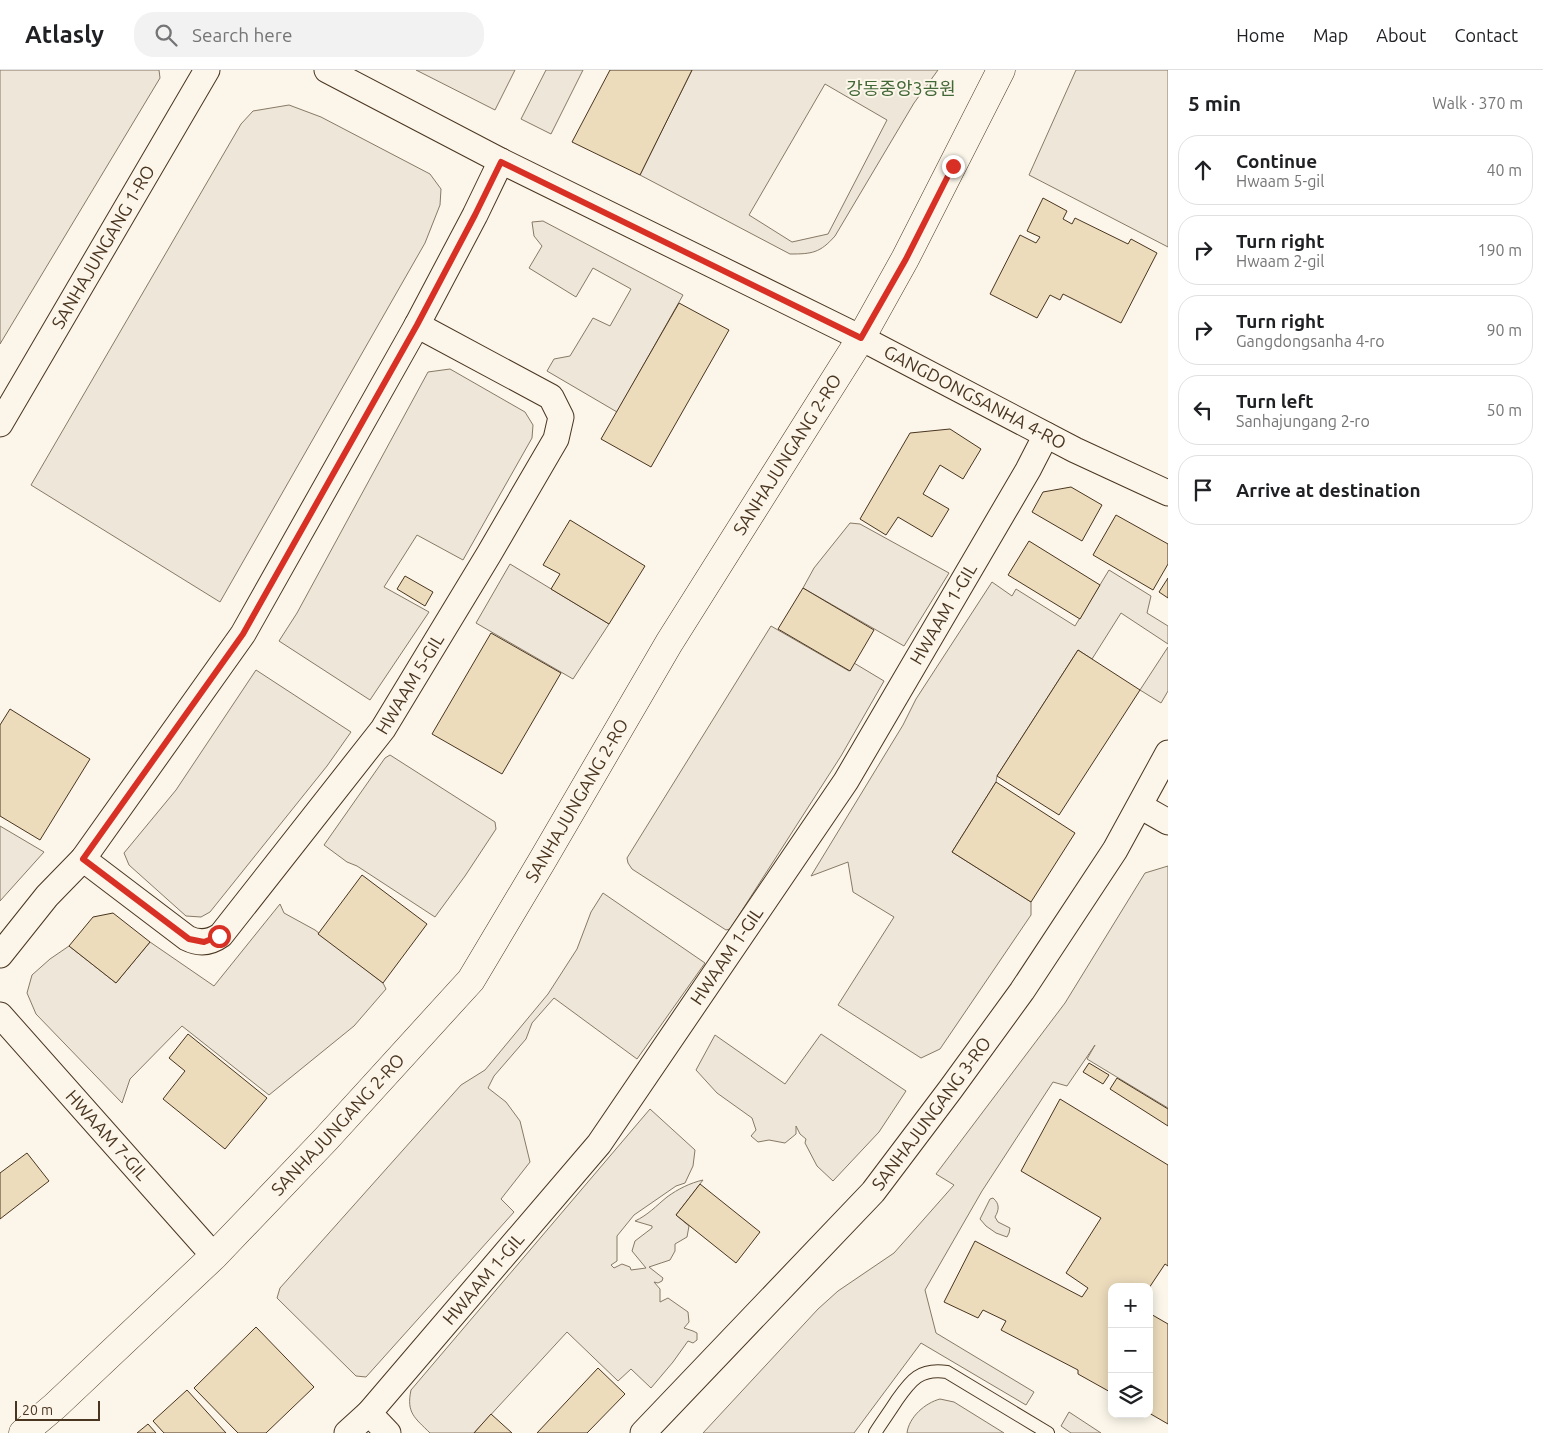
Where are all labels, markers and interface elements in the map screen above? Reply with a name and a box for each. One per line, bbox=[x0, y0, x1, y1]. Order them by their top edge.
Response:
search box bbox=[134, 12, 484, 57]
text: Atlasly bbox=[25, 21, 104, 48]
icon: search bbox=[152, 21, 180, 49]
text: Search here bbox=[192, 24, 292, 46]
text: Home bbox=[1236, 25, 1285, 45]
text: Map bbox=[1313, 25, 1348, 45]
text: About bbox=[1376, 25, 1426, 45]
text: Contact bbox=[1454, 25, 1518, 45]
park label: 강동중앙3공원 bbox=[846, 78, 956, 98]
text: 5 min bbox=[1188, 91, 1241, 115]
text: Walk · 370 m bbox=[1432, 94, 1523, 112]
text: Continue bbox=[1236, 150, 1317, 172]
route end bbox=[942, 155, 965, 178]
icon: ahead bbox=[1189, 156, 1217, 184]
street label: SANHAJUNGANG 1-RO bbox=[47, 161, 158, 332]
text: 40 m bbox=[1486, 161, 1522, 179]
text: Hwaam 5-gil bbox=[1236, 172, 1324, 190]
text: Turn right bbox=[1236, 230, 1324, 252]
icon: right bbox=[1189, 236, 1217, 264]
text: 190 m bbox=[1477, 241, 1522, 259]
text: Hwaam 2-gil bbox=[1236, 252, 1324, 270]
text: Turn right bbox=[1236, 310, 1324, 332]
icon: right bbox=[1189, 316, 1217, 344]
text: 90 m bbox=[1486, 321, 1522, 339]
text: Gangdongsanha 4-ro bbox=[1236, 332, 1385, 350]
street label: GANGDONGSANHA 4-RO bbox=[881, 341, 1070, 453]
street label: SANHAJUNGANG 2-RO bbox=[729, 370, 845, 538]
text: Turn left bbox=[1236, 390, 1314, 412]
icon: left bbox=[1189, 396, 1217, 424]
text: 50 m bbox=[1486, 401, 1522, 419]
text: Sanhajungang 2-ro bbox=[1236, 412, 1370, 430]
icon: arrive bbox=[1189, 476, 1217, 504]
text: Arrive at destination bbox=[1236, 479, 1421, 501]
street label: HWAAM 1-GIL bbox=[905, 559, 980, 668]
street label: HWAAM 5-GIL bbox=[371, 630, 447, 738]
street label: SANHAJUNGANG 2-RO bbox=[521, 715, 632, 885]
street label: HWAAM 1-GIL bbox=[686, 903, 766, 1008]
route start bbox=[208, 925, 231, 948]
street label: SANHAJUNGANG 3-RO bbox=[867, 1033, 994, 1193]
street label: SANHAJUNGANG 2-RO bbox=[267, 1049, 408, 1199]
street label: HWAAM 7-GIL bbox=[62, 1086, 153, 1184]
street label: HWAAM 1-GIL bbox=[438, 1229, 527, 1328]
map controls bbox=[1108, 1283, 1153, 1418]
button: + bbox=[1108, 1283, 1153, 1328]
button: − bbox=[1108, 1328, 1153, 1373]
button: layers bbox=[1108, 1373, 1153, 1418]
scale bar bbox=[15, 1398, 100, 1421]
text: 20 m bbox=[22, 1402, 53, 1418]

